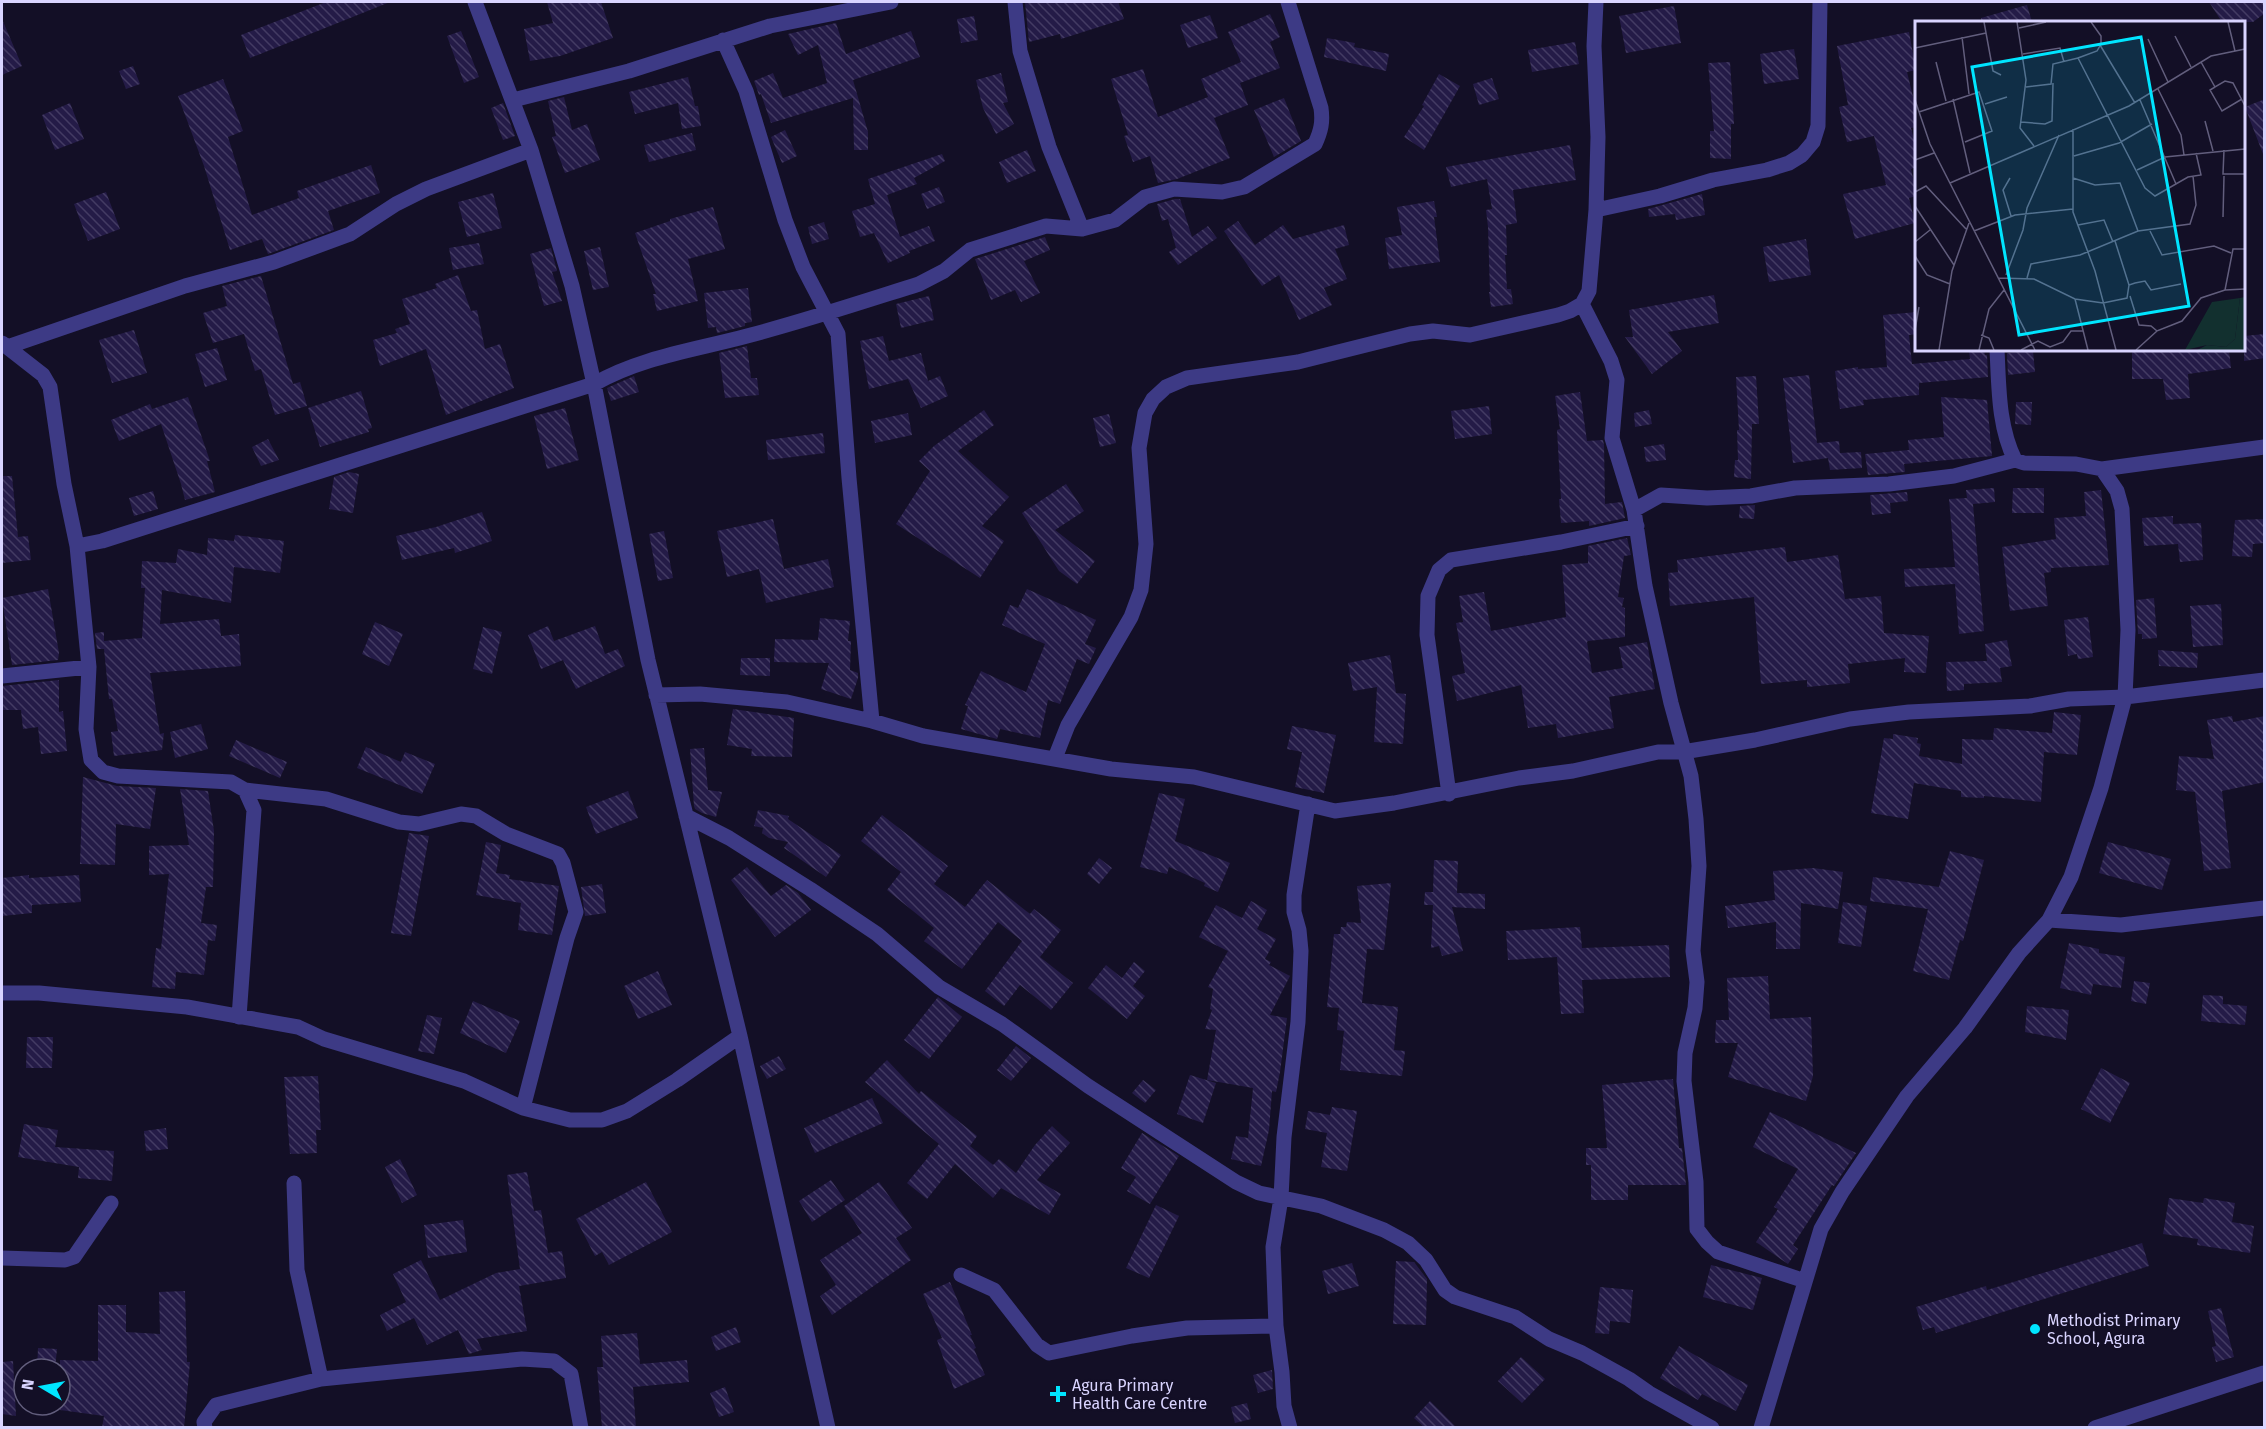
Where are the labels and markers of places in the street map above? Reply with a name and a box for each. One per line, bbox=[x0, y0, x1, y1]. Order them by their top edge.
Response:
place label: Methodist Primary School, Agura bbox=[2047, 1311, 2180, 1348]
marker: Methodist Primary School, Agura bbox=[2028, 1322, 2042, 1336]
place label: Agura Primary Health Care Centre bbox=[1072, 1376, 1207, 1413]
marker: Agura Primary Health Care Centre bbox=[1049, 1385, 1067, 1403]

